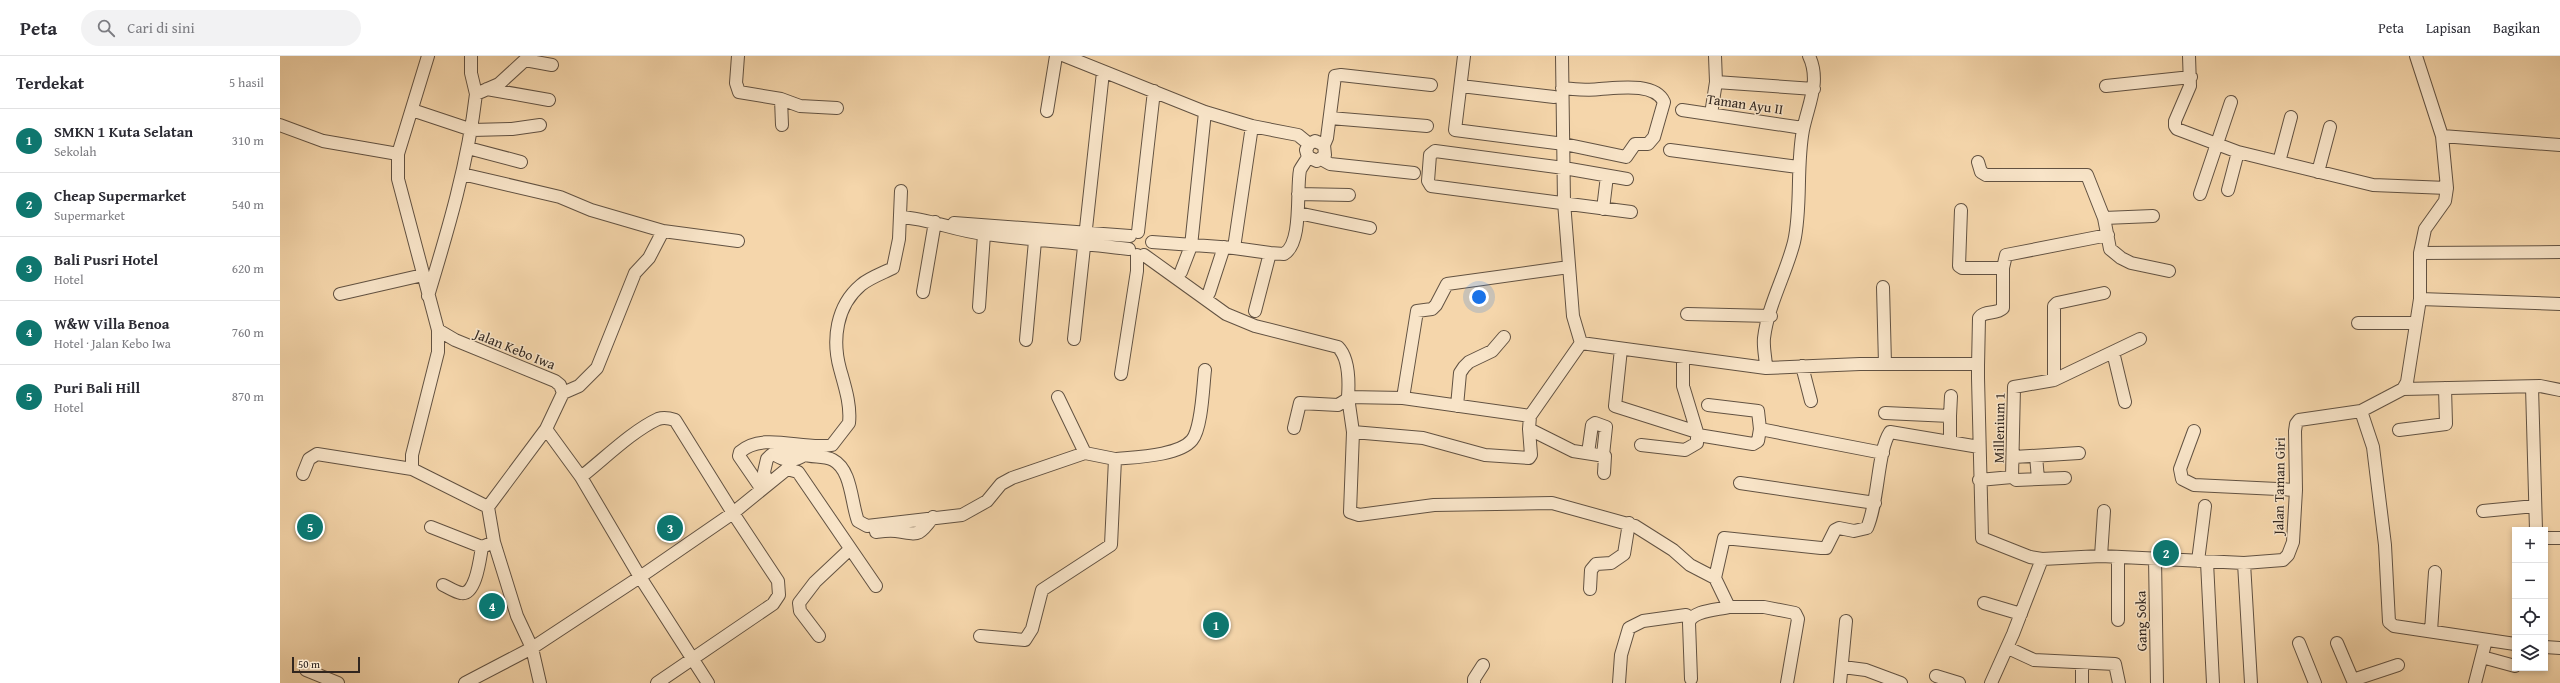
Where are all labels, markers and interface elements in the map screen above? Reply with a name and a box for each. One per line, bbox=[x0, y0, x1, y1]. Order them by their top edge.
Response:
search box bbox=[81, 10, 361, 46]
text: Peta bbox=[20, 14, 57, 42]
icon: search bbox=[95, 17, 117, 39]
text: Cari di sini bbox=[127, 17, 195, 38]
text: Peta bbox=[2378, 18, 2404, 38]
text: Lapisan bbox=[2426, 18, 2471, 38]
text: Bagikan bbox=[2493, 18, 2540, 38]
text: Terdekat bbox=[16, 70, 84, 95]
text: 5 hasil bbox=[229, 73, 264, 92]
street label: Taman Ayu II bbox=[1705, 89, 1785, 119]
text: SMKN 1 Kuta Selatan bbox=[54, 121, 193, 142]
text: 1 bbox=[26, 131, 32, 150]
text: 310 m bbox=[232, 131, 264, 150]
text: Sekolah bbox=[54, 142, 97, 161]
text: Cheap Supermarket bbox=[54, 185, 186, 206]
text: 2 bbox=[26, 195, 32, 214]
text: 540 m bbox=[232, 195, 264, 214]
text: Supermarket bbox=[54, 206, 125, 225]
text: Bali Pusri Hotel bbox=[54, 249, 158, 270]
text: 3 bbox=[26, 259, 32, 278]
text: 620 m bbox=[232, 259, 264, 278]
text: Hotel bbox=[54, 270, 84, 289]
your location bbox=[1469, 287, 1489, 307]
text: W&W Villa Benoa bbox=[54, 313, 170, 334]
text: 4 bbox=[26, 323, 32, 342]
text: 760 m bbox=[232, 323, 264, 342]
street label: Jalan Kebo Iwa bbox=[470, 323, 559, 374]
text: Hotel · Jalan Kebo Iwa bbox=[54, 334, 171, 353]
text: Puri Bali Hill bbox=[54, 377, 140, 398]
text: 5 bbox=[26, 387, 32, 406]
text: 870 m bbox=[232, 387, 264, 406]
street label: Millenium 1 bbox=[1988, 393, 2010, 463]
text: Hotel bbox=[54, 398, 84, 417]
street label: Jalan Taman Giri bbox=[2268, 437, 2290, 537]
pin: 5 bbox=[297, 512, 323, 542]
pin: 3 bbox=[657, 513, 683, 543]
map controls bbox=[2512, 527, 2548, 671]
button: + bbox=[2512, 527, 2548, 563]
pin: 2 bbox=[2153, 538, 2179, 568]
button: − bbox=[2512, 563, 2548, 599]
street label: Gang Soka bbox=[2130, 590, 2152, 651]
pin: 4 bbox=[479, 591, 505, 621]
button: locate bbox=[2512, 599, 2548, 635]
pin: 1 bbox=[1203, 610, 1229, 640]
button: layers bbox=[2512, 635, 2548, 671]
scale bar bbox=[292, 655, 360, 674]
text: 50 m bbox=[298, 656, 320, 672]

